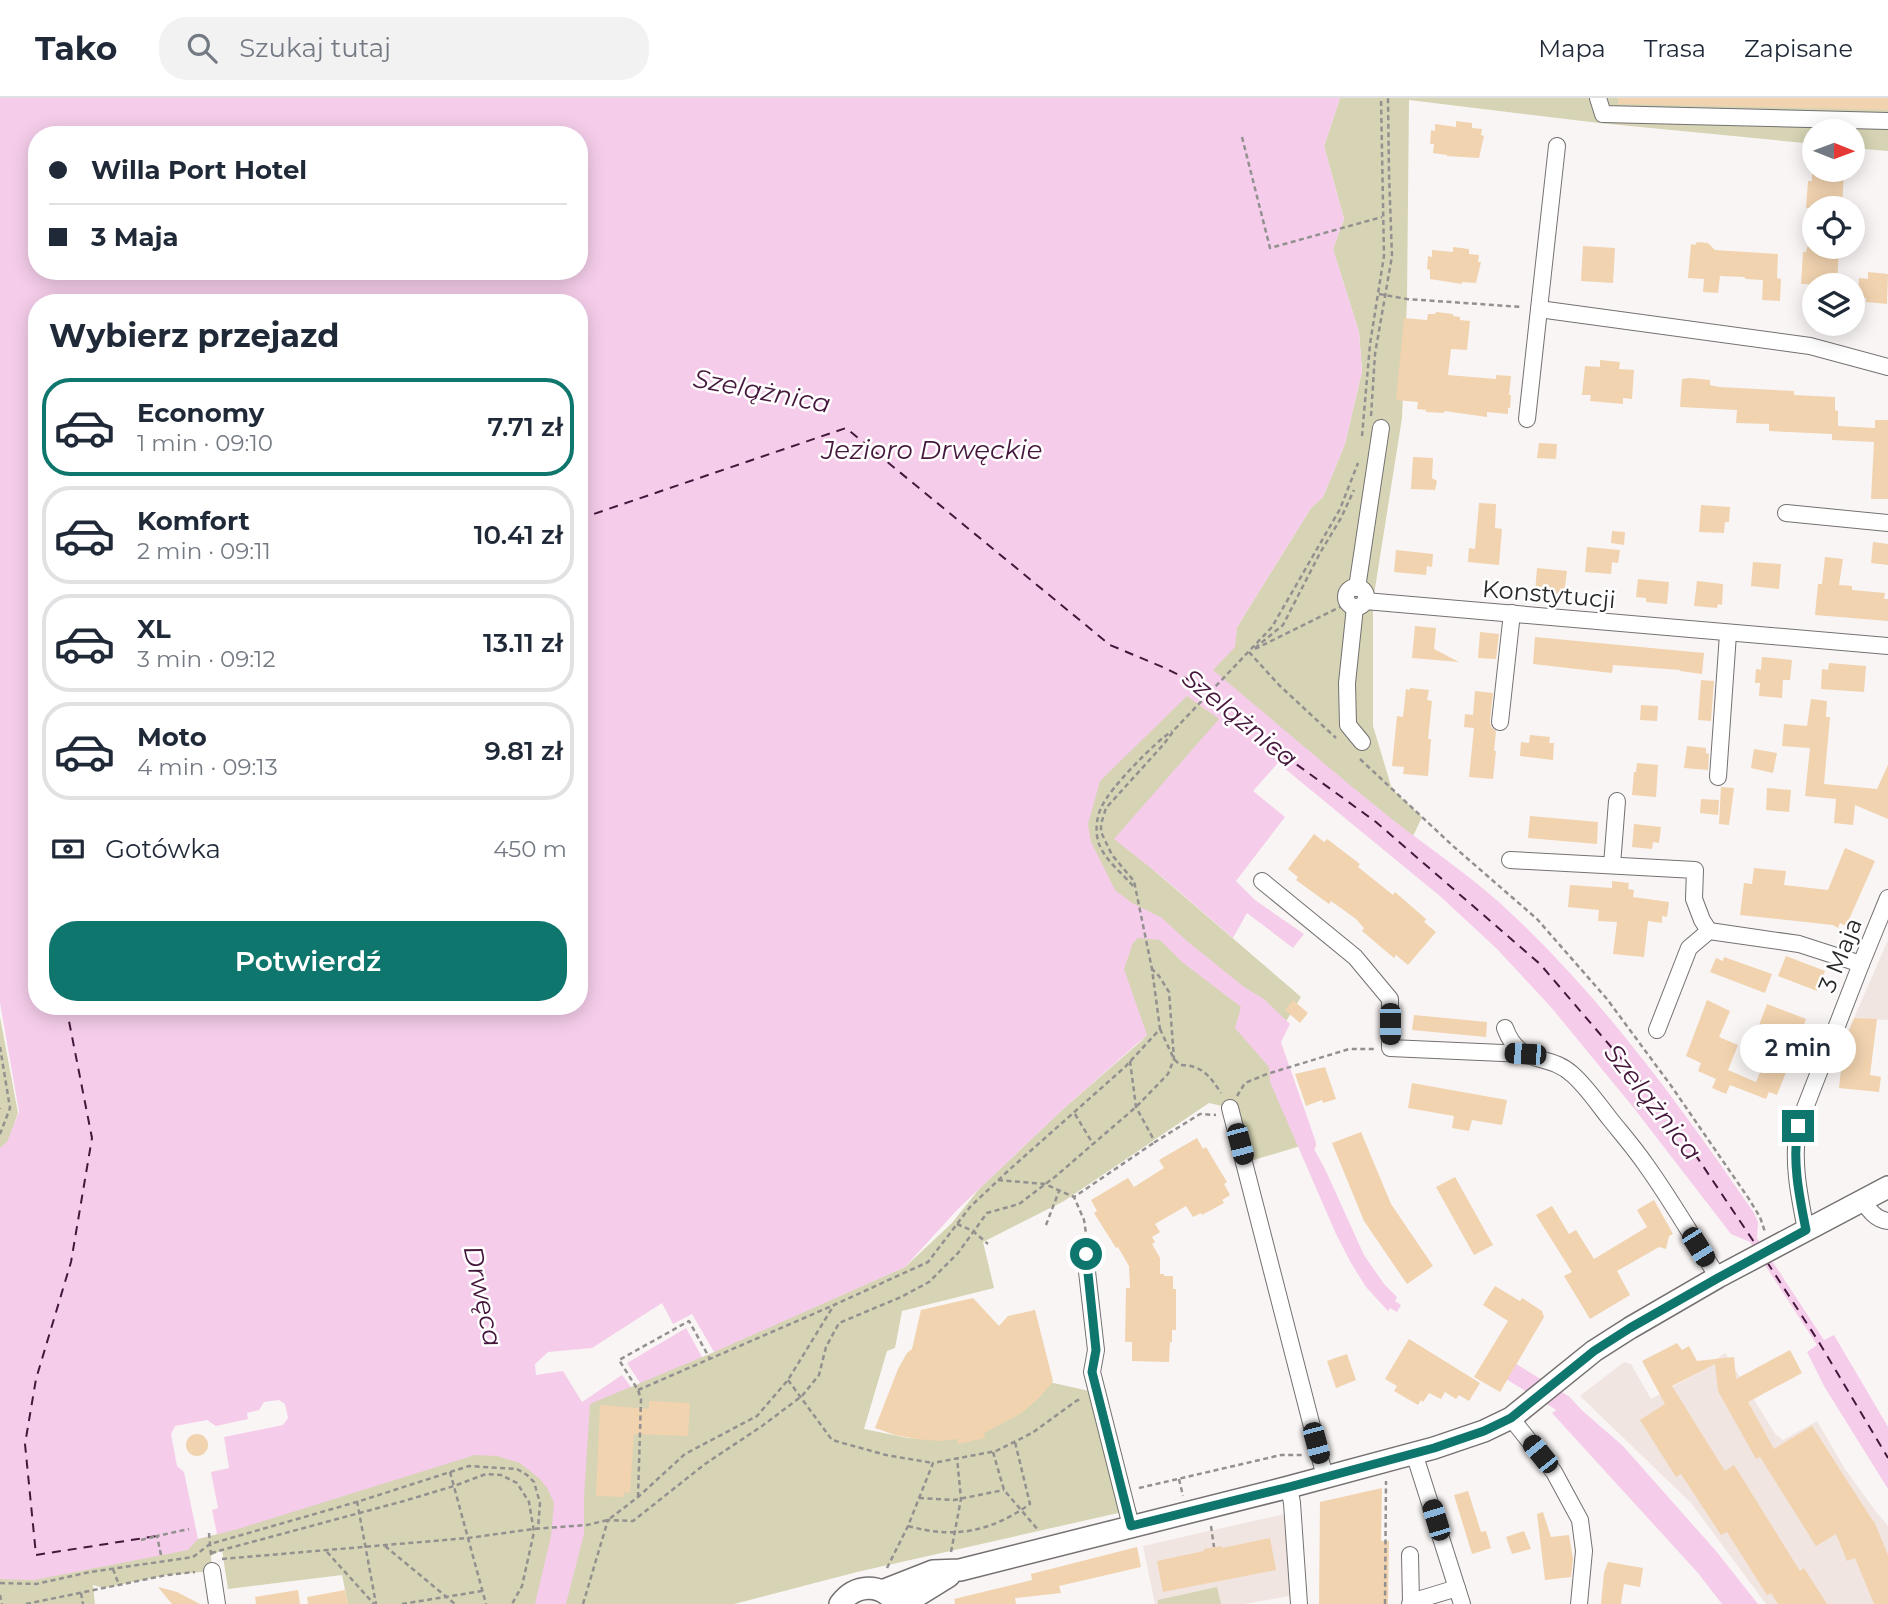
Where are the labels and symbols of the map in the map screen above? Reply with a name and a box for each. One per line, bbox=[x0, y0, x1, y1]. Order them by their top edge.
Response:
north arrow bbox=[1802, 119, 1866, 182]
water label: Szelążnica bbox=[691, 362, 833, 420]
water label: Jezioro Drwęckie bbox=[820, 434, 1043, 466]
street label: Konstytucji bbox=[1481, 574, 1617, 614]
water label: Szelążnica bbox=[1176, 662, 1304, 774]
street label: 3 Maja bbox=[1812, 914, 1868, 996]
car bbox=[1380, 1003, 1401, 1045]
callout: 2 min bbox=[1740, 1024, 1856, 1074]
water label: Szelążnica bbox=[1598, 1037, 1708, 1167]
car bbox=[1504, 1042, 1547, 1066]
route end bbox=[1782, 1110, 1814, 1142]
car bbox=[1225, 1121, 1256, 1167]
car bbox=[1678, 1224, 1719, 1270]
route start bbox=[1070, 1238, 1102, 1270]
water label: Drwęca bbox=[457, 1243, 509, 1349]
car bbox=[1301, 1420, 1332, 1466]
car bbox=[1519, 1431, 1562, 1477]
car bbox=[1420, 1497, 1453, 1543]

